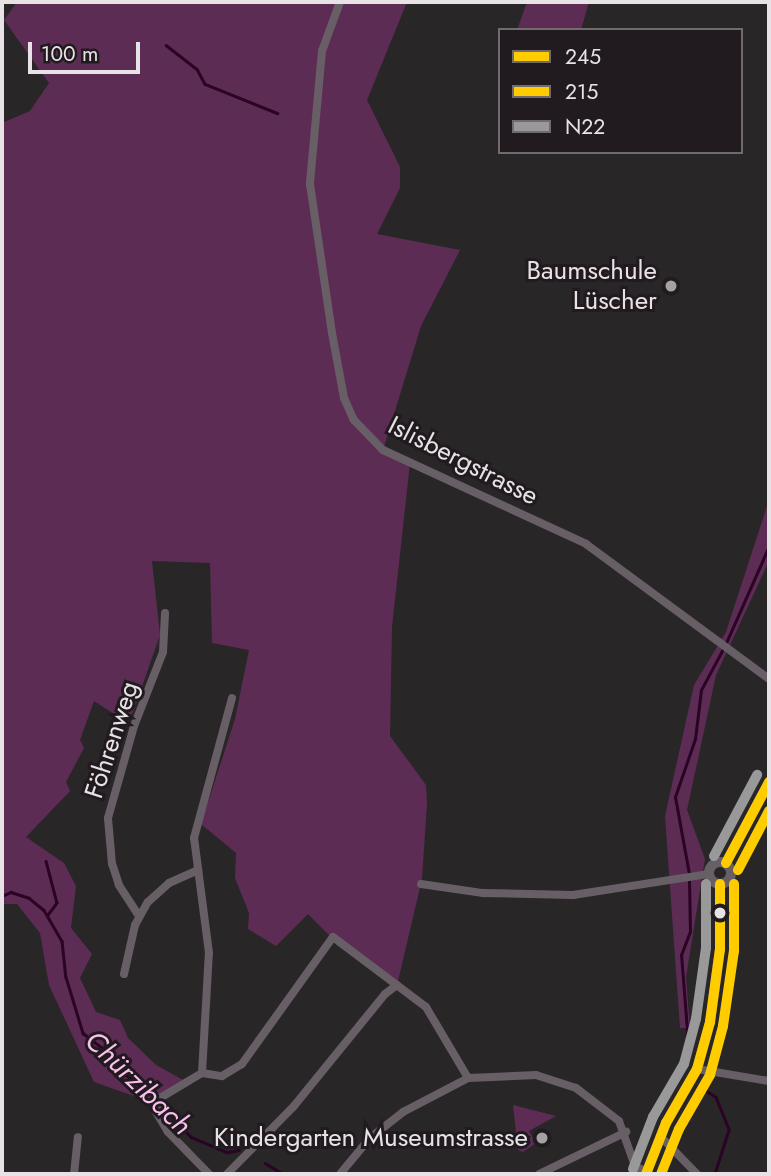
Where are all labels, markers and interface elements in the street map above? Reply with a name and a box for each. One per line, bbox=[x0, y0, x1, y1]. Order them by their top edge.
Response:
scale bar bbox=[32, 28, 144, 72]
legend bbox=[498, 28, 743, 154]
text: 100 m bbox=[41, 39, 98, 69]
text: 245 bbox=[565, 42, 601, 72]
text: 215 bbox=[565, 77, 598, 107]
text: N22 bbox=[565, 112, 605, 142]
place label: Baumschule Lüscher bbox=[526, 255, 657, 316]
marker: Baumschule Lüscher bbox=[663, 278, 679, 294]
street label: Islisbergstrasse bbox=[383, 410, 543, 512]
street label: Föhrenweg bbox=[78, 678, 146, 802]
unlabelled marker bbox=[713, 906, 727, 920]
water label: Chürzibach bbox=[78, 1024, 198, 1142]
place label: Kindergarten Museumstrasse bbox=[214, 1122, 528, 1154]
marker: Kindergarten Museumstrasse bbox=[534, 1130, 550, 1146]

